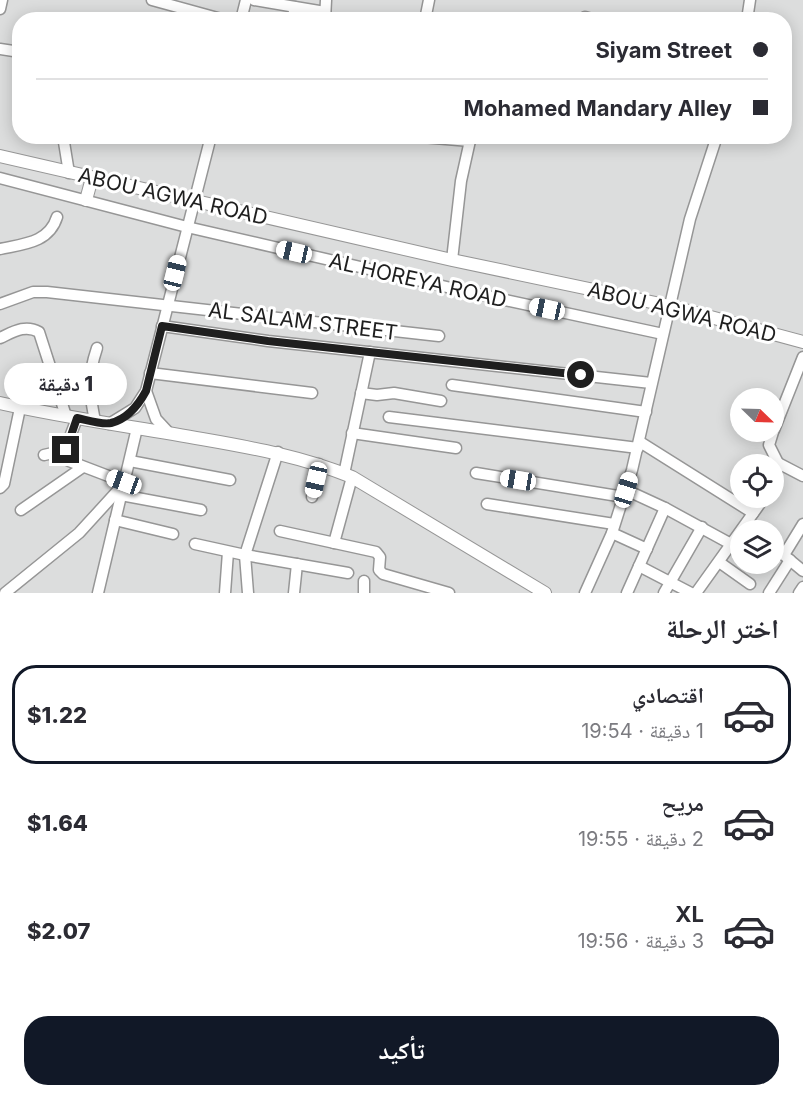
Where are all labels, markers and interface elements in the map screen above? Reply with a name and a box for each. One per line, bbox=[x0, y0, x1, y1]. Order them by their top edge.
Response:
text: Siyam Street bbox=[595, 37, 732, 63]
text: Mohamed Mandary Alley bbox=[464, 95, 732, 121]
street label: ABOU AGWA ROAD bbox=[76, 162, 270, 230]
car bbox=[274, 239, 314, 265]
street label: AL HOREYA ROAD bbox=[327, 247, 509, 313]
car bbox=[162, 253, 188, 293]
street label: ABOU AGWA ROAD bbox=[585, 276, 779, 348]
car bbox=[528, 296, 566, 322]
street label: AL SALAM STREET bbox=[207, 297, 399, 345]
route start bbox=[567, 361, 594, 388]
callout: 1 دقيقة bbox=[4, 363, 128, 405]
text: 1 دقيقة bbox=[38, 372, 93, 396]
north arrow bbox=[730, 388, 784, 442]
map controls bbox=[730, 388, 784, 574]
route end bbox=[52, 436, 79, 463]
button: locate bbox=[730, 454, 784, 508]
car bbox=[303, 460, 329, 500]
car bbox=[104, 467, 144, 497]
car bbox=[499, 468, 537, 492]
car bbox=[612, 470, 640, 510]
button: layers bbox=[730, 520, 784, 574]
text: اختر الرحلة bbox=[666, 612, 779, 645]
text: اقتصادي bbox=[632, 682, 704, 708]
icon: car bbox=[722, 688, 776, 742]
text: $1.22 bbox=[27, 702, 87, 728]
text: 1 دقيقة · 19:54 bbox=[581, 719, 704, 743]
text: مريح bbox=[661, 790, 704, 816]
icon: car bbox=[722, 796, 776, 850]
text: $1.64 bbox=[27, 810, 88, 836]
text: 2 دقيقة · 19:55 bbox=[578, 827, 704, 851]
text: XL bbox=[675, 901, 704, 927]
icon: car bbox=[722, 904, 776, 958]
text: $2.07 bbox=[27, 918, 90, 944]
text: 3 دقيقة · 19:56 bbox=[577, 929, 704, 953]
button: تأكيد bbox=[24, 1016, 779, 1085]

